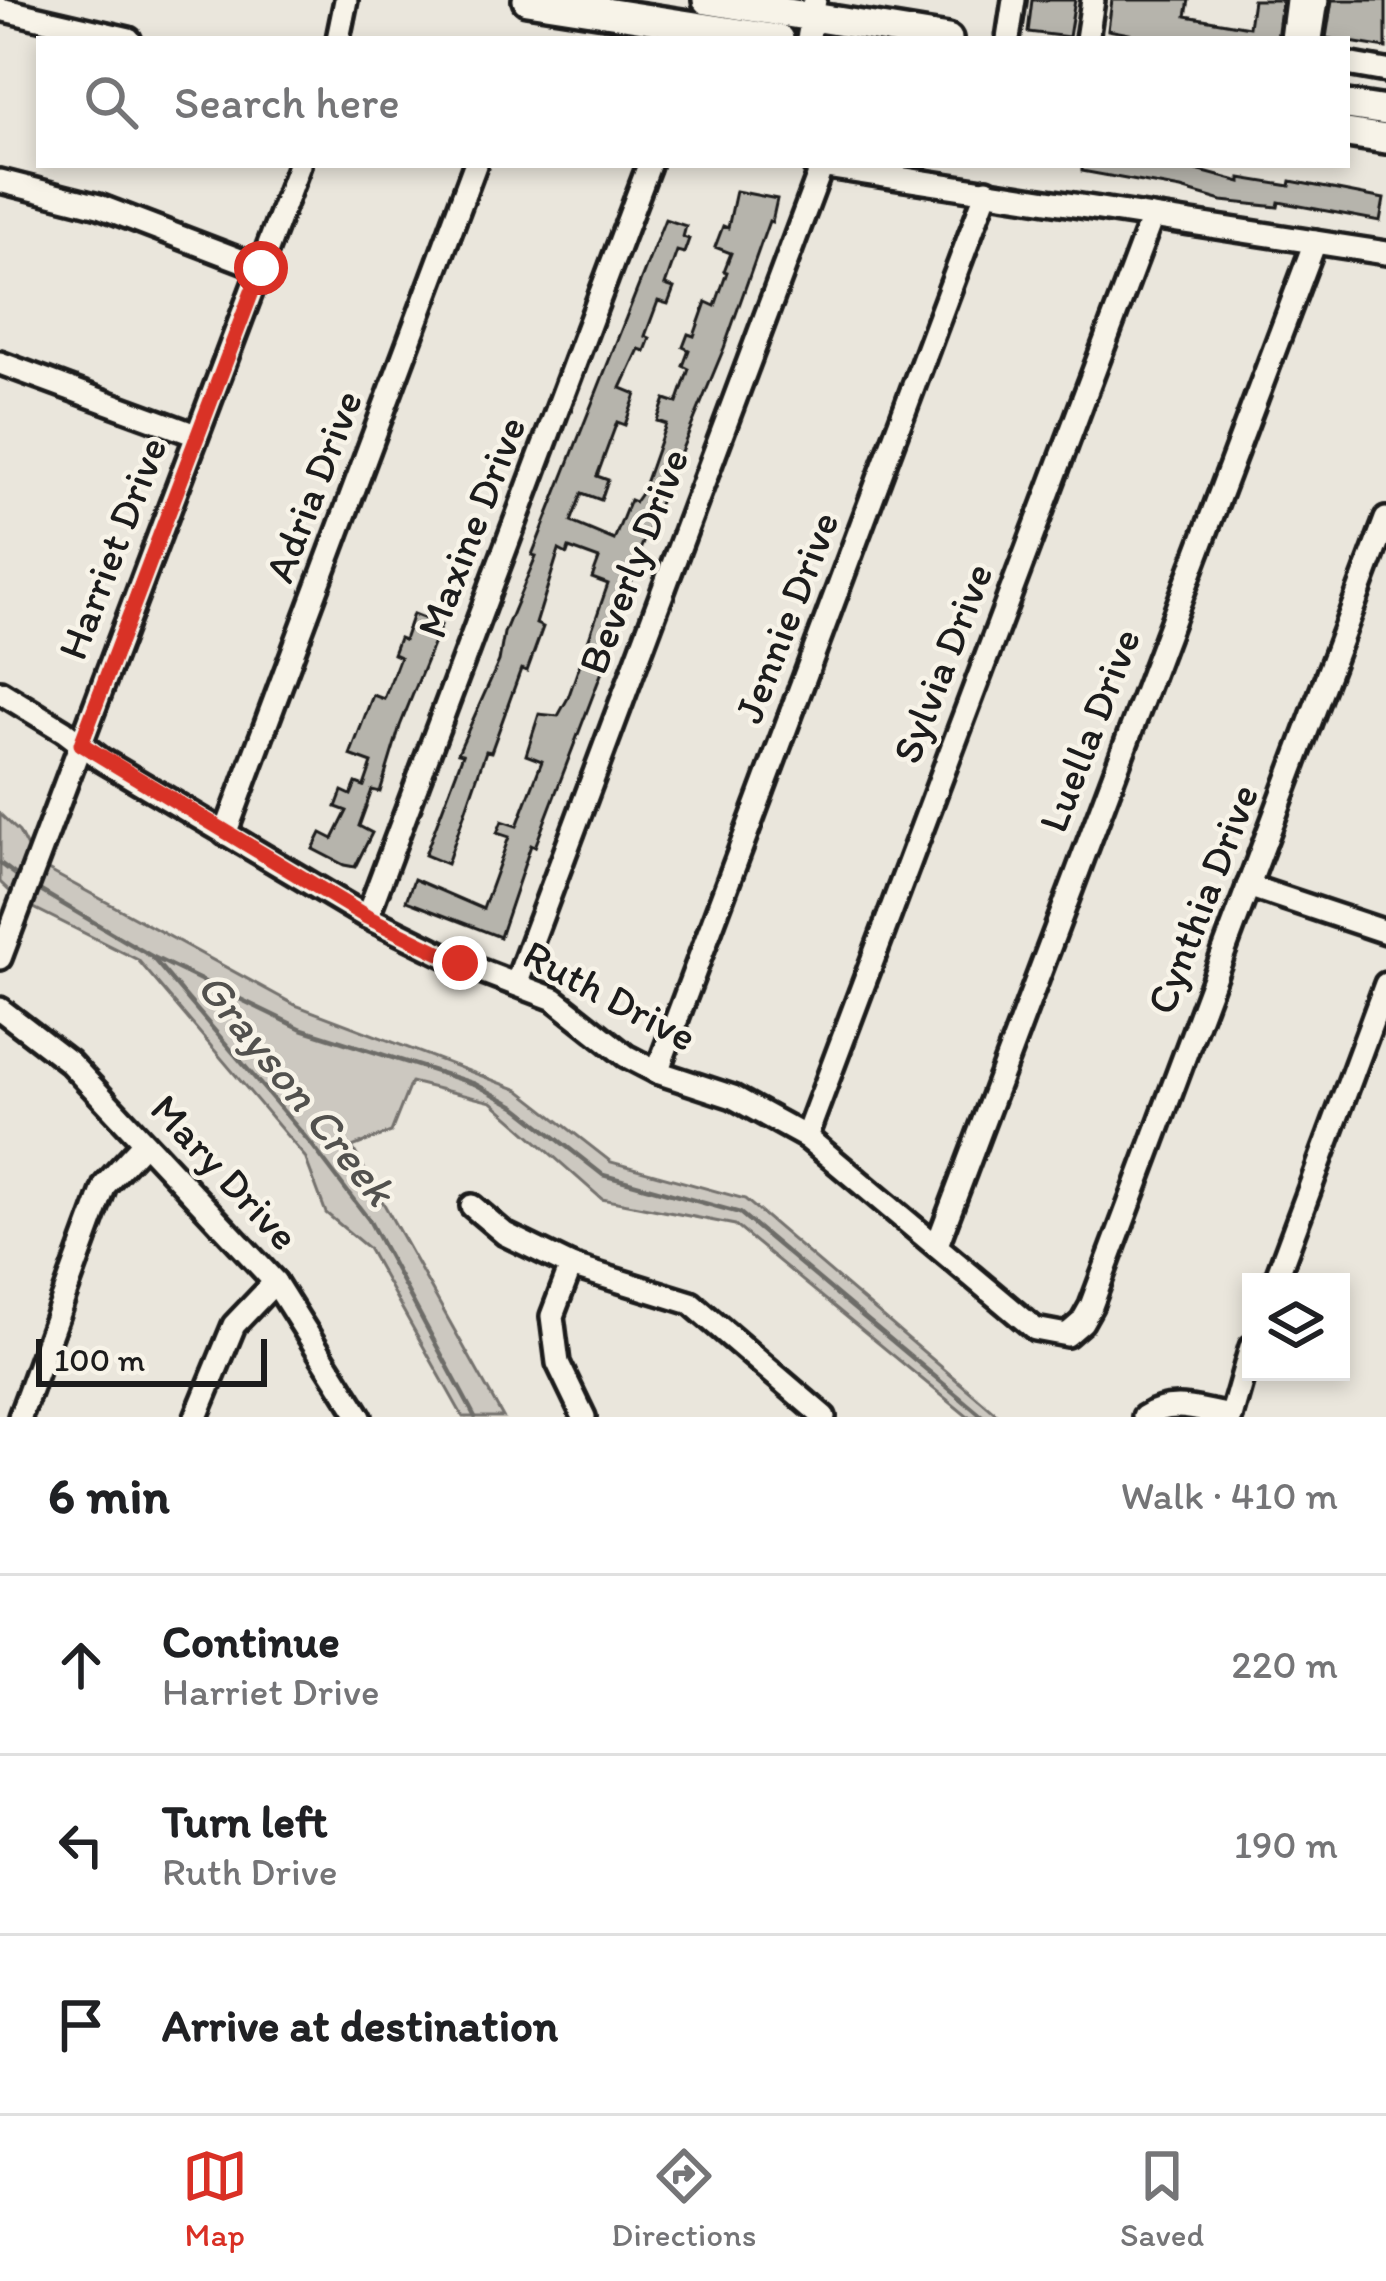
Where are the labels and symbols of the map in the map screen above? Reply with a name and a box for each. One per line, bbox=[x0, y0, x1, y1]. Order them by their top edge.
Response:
route start bbox=[234, 241, 288, 295]
street label: Adria Drive bbox=[253, 383, 373, 589]
street label: Maxine Drive bbox=[405, 409, 537, 645]
street label: Harriet Drive bbox=[46, 429, 178, 667]
street label: Beverly Drive bbox=[567, 441, 699, 681]
street label: Jennie Drive bbox=[722, 504, 850, 730]
street label: Sylvia Drive bbox=[881, 556, 1003, 770]
street label: Luella Drive bbox=[1027, 621, 1151, 839]
street label: Cynthia Drive bbox=[1135, 777, 1269, 1021]
street label: Ruth Drive bbox=[515, 928, 705, 1062]
route end bbox=[433, 936, 487, 990]
water label: Grayson Creek bbox=[187, 960, 409, 1218]
street label: Mary Drive bbox=[140, 1084, 310, 1260]
scale bar bbox=[36, 1333, 267, 1386]

